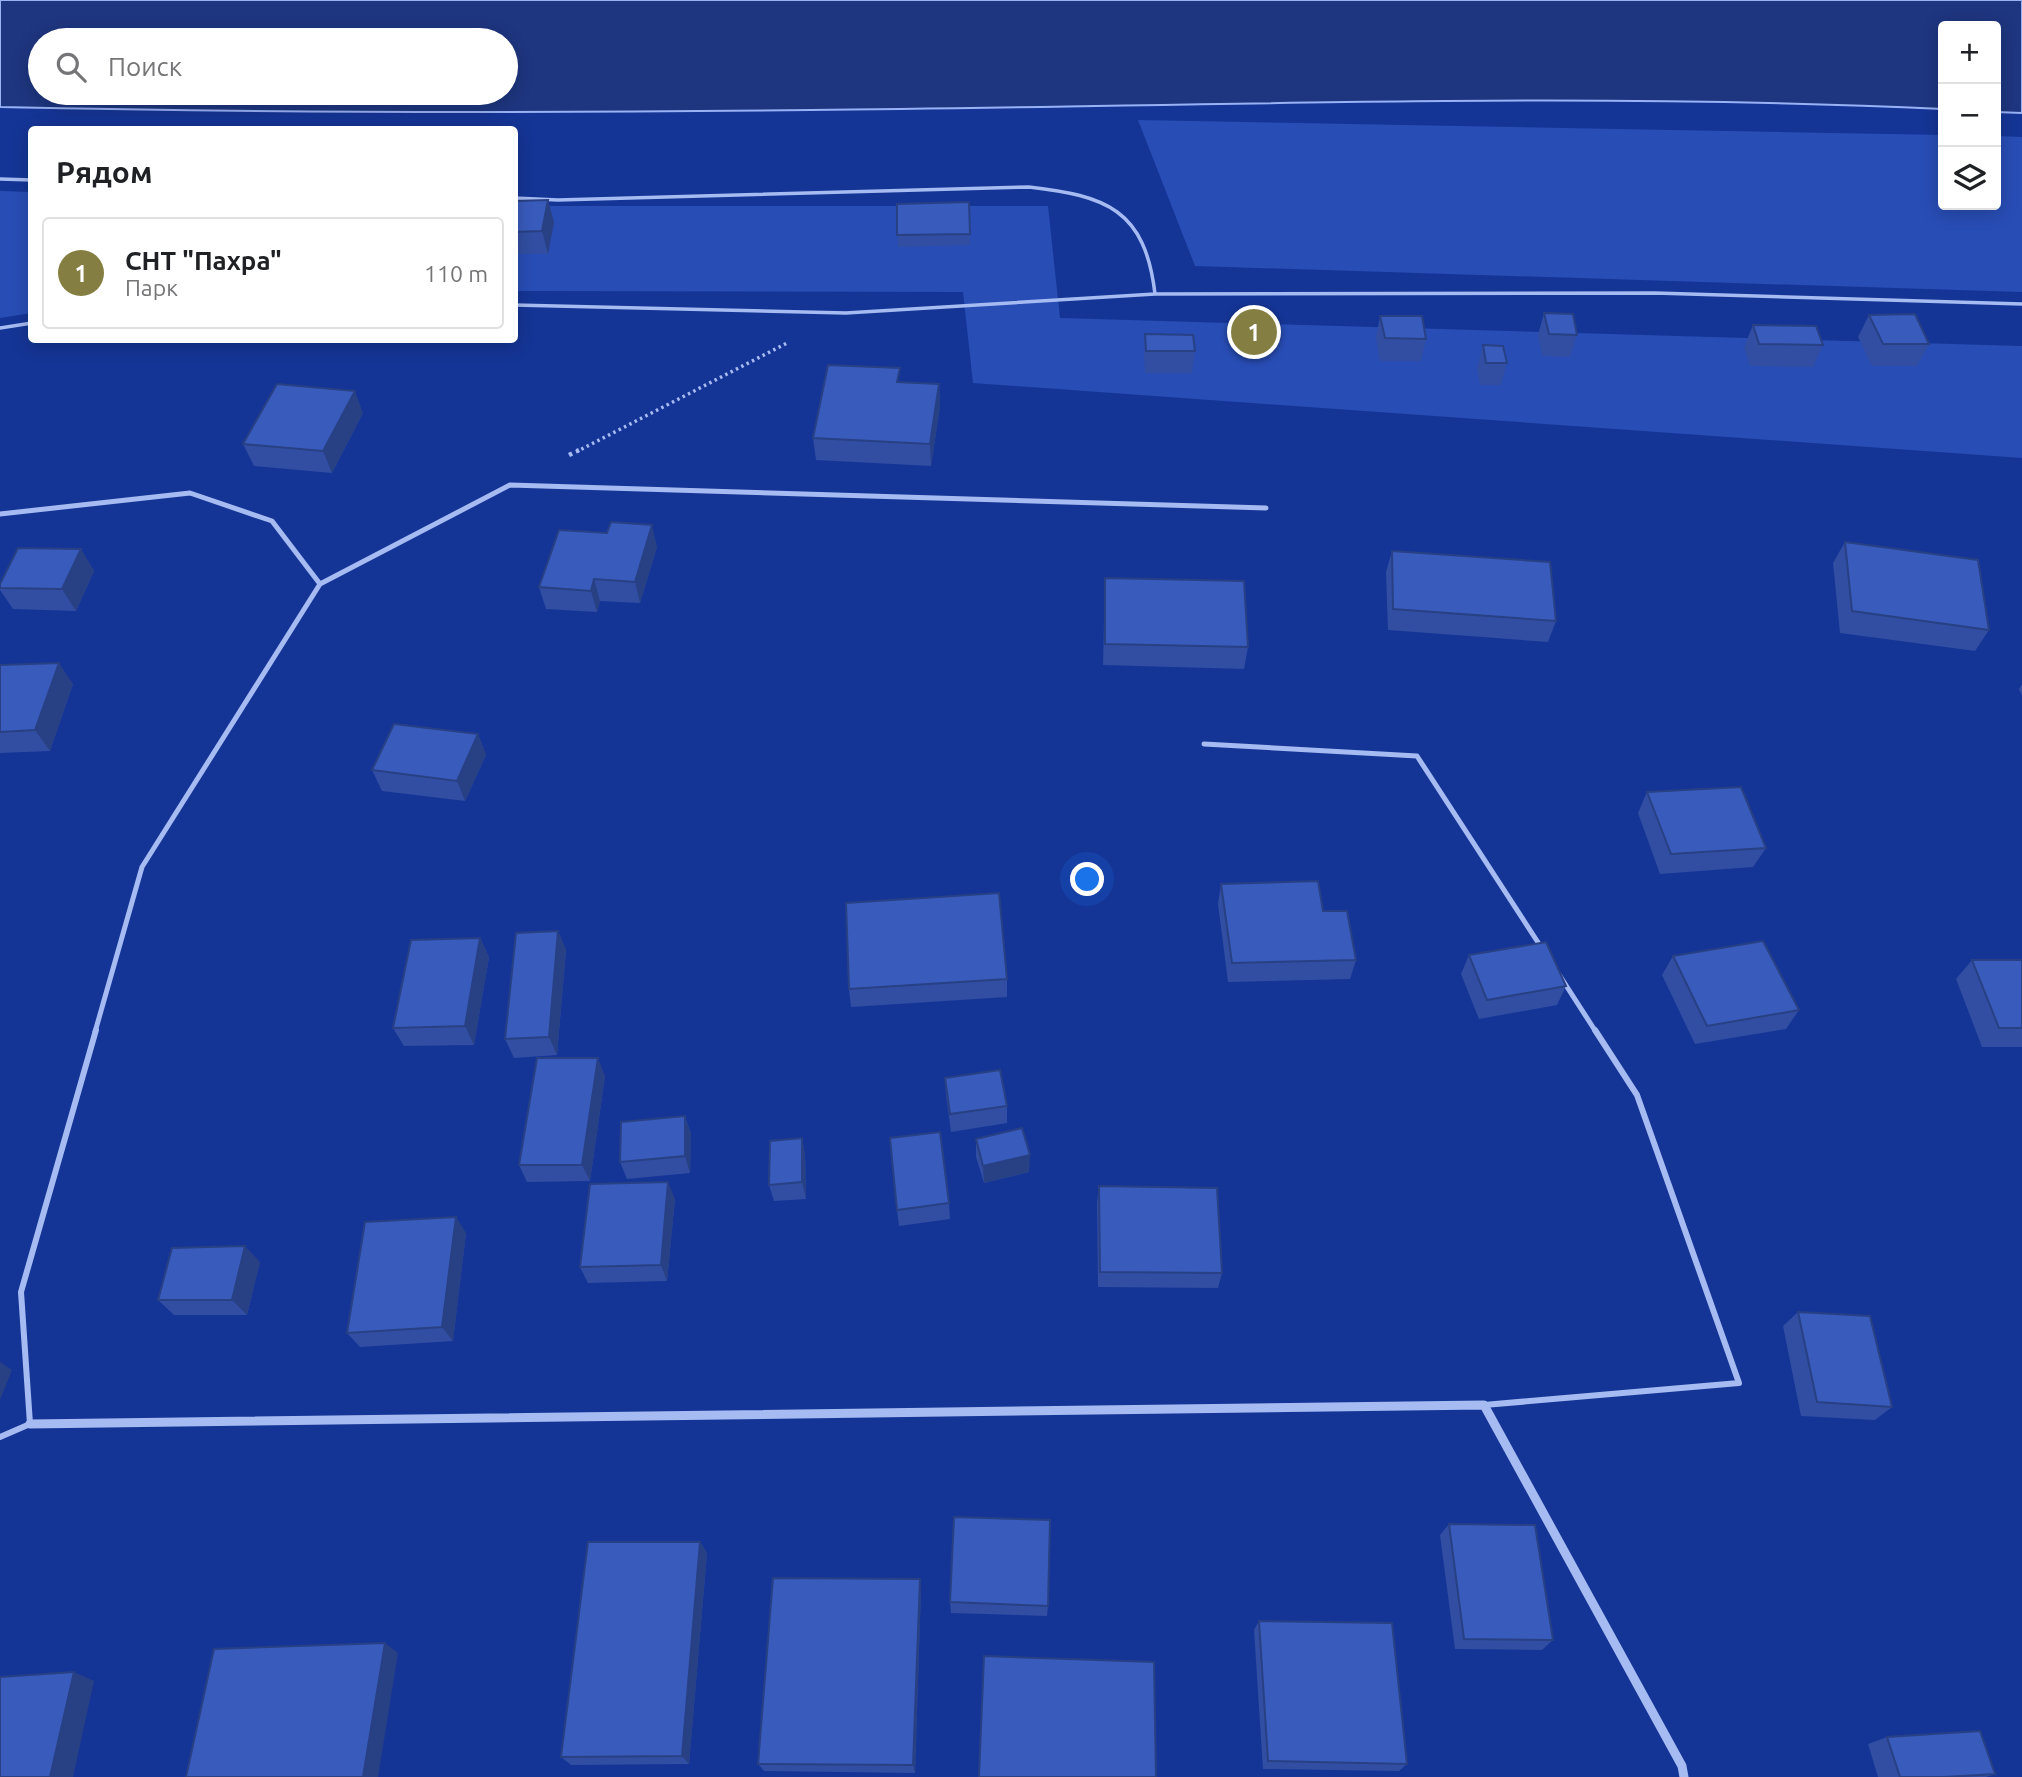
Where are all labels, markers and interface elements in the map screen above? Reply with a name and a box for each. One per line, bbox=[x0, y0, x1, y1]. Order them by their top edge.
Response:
map controls bbox=[1938, 21, 2001, 210]
button: + bbox=[1938, 21, 2001, 84]
search box bbox=[28, 28, 518, 105]
icon: search bbox=[52, 48, 90, 86]
text: Поиск bbox=[108, 52, 182, 81]
button: − bbox=[1938, 84, 2001, 147]
button: layers bbox=[1938, 147, 2001, 210]
text: Рядом bbox=[56, 155, 152, 189]
text: СНТ "Пахра" bbox=[125, 246, 282, 275]
text: 1 bbox=[75, 261, 87, 286]
text: 110 m bbox=[424, 261, 488, 286]
text: Парк bbox=[125, 275, 178, 300]
pin: 1 bbox=[1231, 306, 1277, 358]
your location bbox=[1070, 862, 1104, 896]

